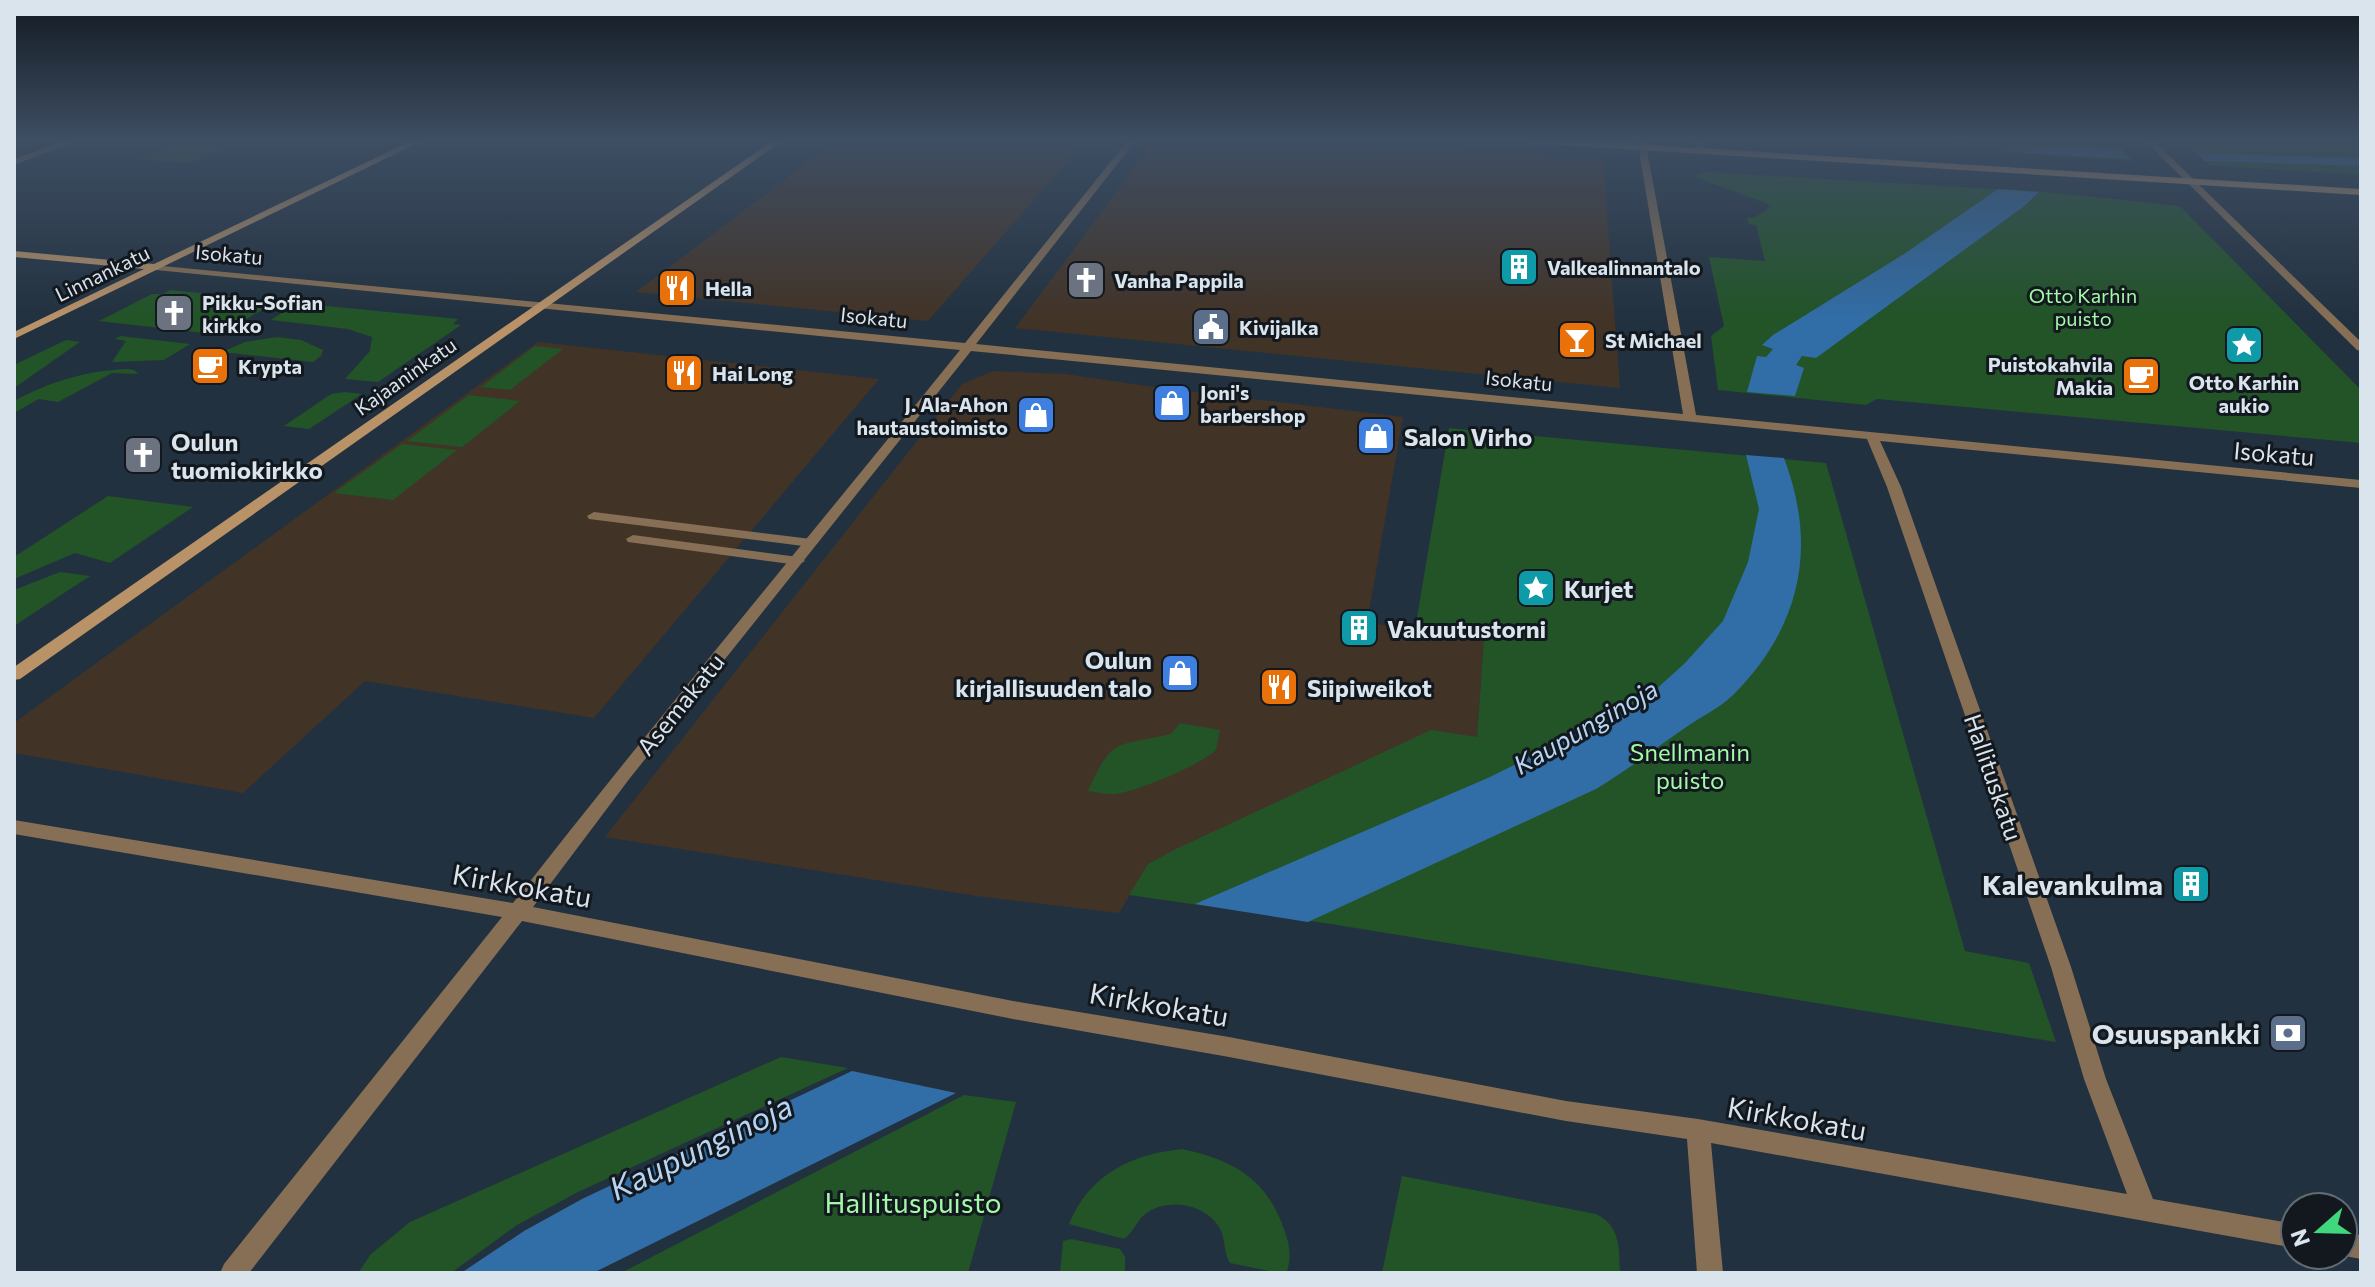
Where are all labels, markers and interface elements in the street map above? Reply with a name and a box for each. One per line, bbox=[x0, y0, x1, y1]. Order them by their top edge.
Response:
street label: Isokatu bbox=[194, 239, 264, 269]
street label: Linnankatu bbox=[51, 240, 153, 306]
building icon: Valkealinnantalo bbox=[1498, 246, 1540, 288]
place label: Valkealinnantalo bbox=[1547, 255, 1701, 279]
church icon: Vanha Pappila bbox=[1065, 259, 1107, 301]
restaurant icon: Hella bbox=[656, 267, 698, 309]
place label: Vanha Pappila bbox=[1114, 268, 1244, 292]
place label: Hella bbox=[705, 276, 752, 300]
park label: Otto Karhin puisto bbox=[2029, 283, 2137, 330]
place label: Pikku-Sofian kirkko bbox=[202, 290, 323, 337]
church icon: Pikku-Sofian kirkko bbox=[153, 292, 195, 334]
street label: Isokatu bbox=[839, 302, 909, 332]
public building icon: Kivijalka bbox=[1190, 306, 1232, 348]
place label: Kivijalka bbox=[1239, 315, 1319, 339]
bar icon: St Michael bbox=[1556, 319, 1598, 361]
place icon: Otto Karhin aukio bbox=[2223, 324, 2265, 366]
place label: St Michael bbox=[1605, 328, 1702, 352]
street label: Kajaaninkatu bbox=[350, 332, 460, 420]
cafe icon: Krypta bbox=[189, 345, 231, 387]
restaurant icon: Hai Long bbox=[663, 352, 705, 394]
place label: Puistokahvila Makia bbox=[1988, 352, 2113, 399]
place label: Krypta bbox=[238, 354, 302, 378]
cafe icon: Puistokahvila Makia bbox=[2120, 355, 2162, 397]
place label: Hai Long bbox=[712, 361, 793, 385]
street label: Isokatu bbox=[1484, 365, 1554, 395]
place label: Otto Karhin aukio bbox=[2189, 370, 2299, 417]
place label: Joni's barbershop bbox=[1200, 380, 1306, 427]
shop icon: Joni's barbershop bbox=[1151, 382, 1193, 424]
place label: J. Ala-Ahon hautaustoimisto bbox=[856, 392, 1008, 439]
shop icon: J. Ala-Ahon hautaustoimisto bbox=[1015, 394, 1057, 436]
shop icon: Salon Virho bbox=[1355, 415, 1397, 457]
place label: Salon Virho bbox=[1404, 422, 1532, 451]
place label: Oulun tuomiokirkko bbox=[171, 427, 323, 484]
church icon: Oulun tuomiokirkko bbox=[122, 434, 164, 476]
street label: Isokatu bbox=[2232, 435, 2316, 471]
place icon: Kurjet bbox=[1515, 567, 1557, 609]
place label: Kurjet bbox=[1564, 574, 1633, 603]
building icon: Vakuutustorni bbox=[1338, 607, 1380, 649]
place label: Vakuutustorni bbox=[1387, 614, 1546, 643]
place label: Oulun kirjallisuuden talo bbox=[955, 645, 1152, 702]
street label: Asemakatu bbox=[630, 647, 730, 761]
shop icon: Oulun kirjallisuuden talo bbox=[1159, 652, 1201, 694]
restaurant icon: Siipiweikot bbox=[1258, 666, 1300, 708]
water label: Kaupunginoja bbox=[1507, 672, 1663, 780]
place label: Siipiweikot bbox=[1307, 673, 1432, 702]
street label: Hallituskatu bbox=[1959, 710, 2029, 844]
park label: Snellmanin puisto bbox=[1630, 737, 1750, 794]
street label: Kirkkokatu bbox=[450, 856, 594, 914]
building icon: Kalevankulma bbox=[2170, 863, 2212, 905]
place label: Kalevankulma bbox=[1982, 867, 2163, 901]
street label: Kirkkokatu bbox=[1087, 975, 1231, 1033]
bank icon: Osuuspankki bbox=[2267, 1012, 2309, 1054]
place label: Osuuspankki bbox=[2092, 1016, 2260, 1050]
water label: Kaupunginoja bbox=[602, 1084, 798, 1208]
street label: Kirkkokatu bbox=[1725, 1089, 1869, 1147]
park label: Hallituspuisto bbox=[825, 1185, 1001, 1219]
north arrow bbox=[2279, 1191, 2359, 1271]
text: N bbox=[2284, 1226, 2315, 1250]

